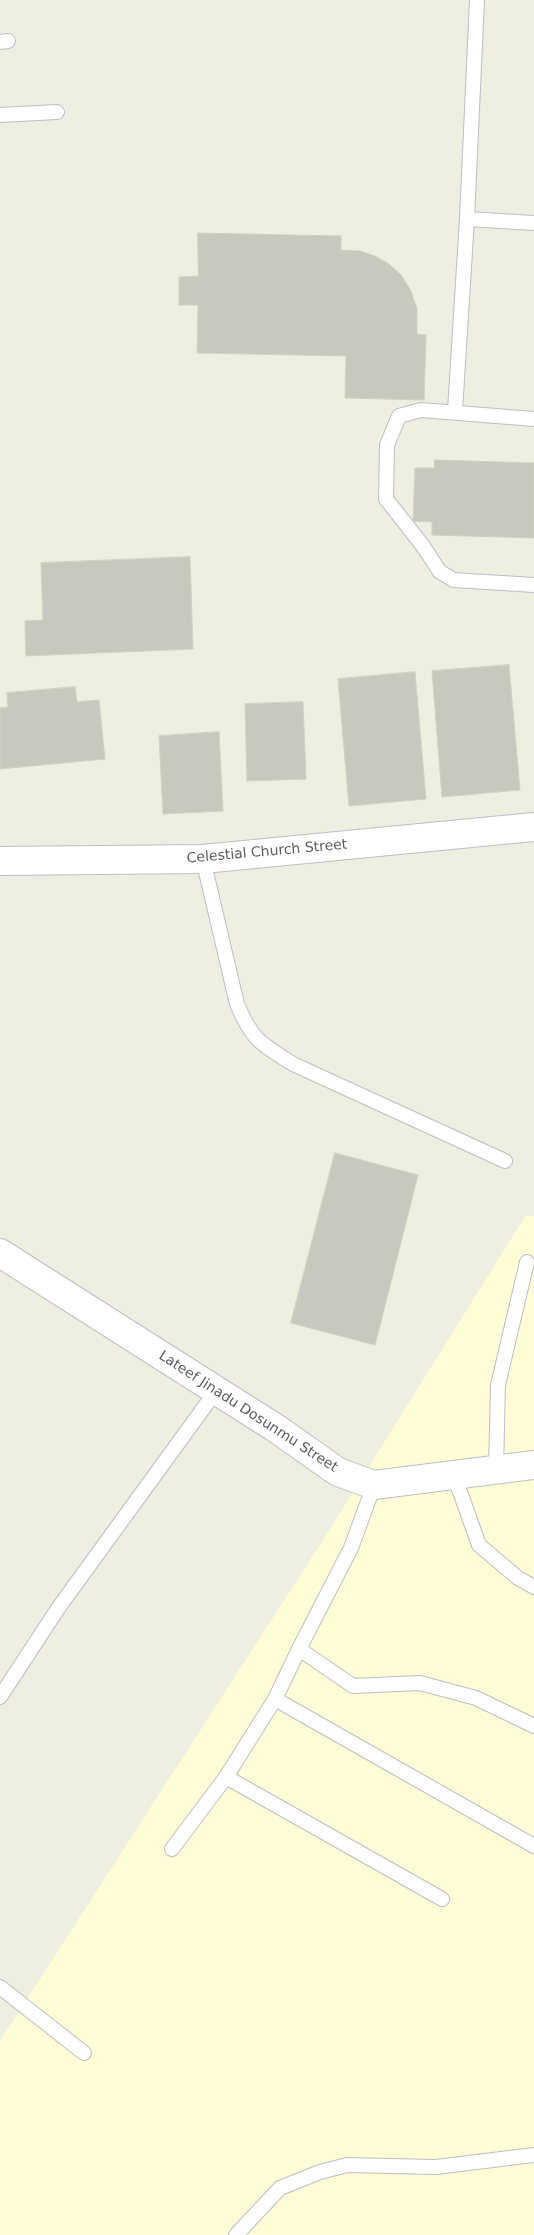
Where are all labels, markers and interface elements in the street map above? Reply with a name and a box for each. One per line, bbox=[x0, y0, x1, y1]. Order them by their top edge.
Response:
street label: Celestial Church Street bbox=[186, 837, 348, 867]
street label: Lateef Jinadu Dosunmu Street bbox=[155, 1348, 341, 1476]

